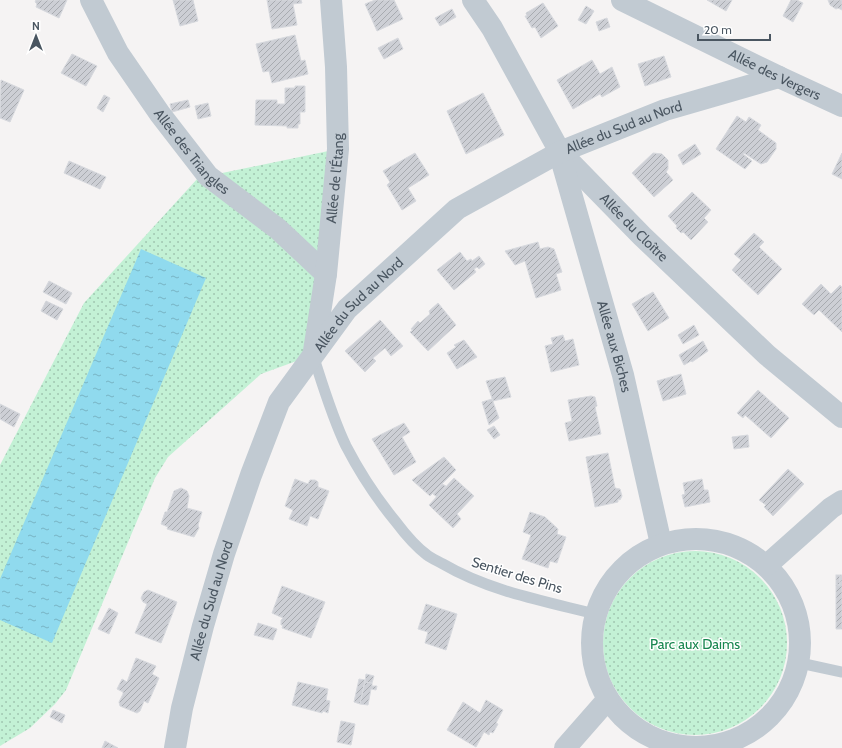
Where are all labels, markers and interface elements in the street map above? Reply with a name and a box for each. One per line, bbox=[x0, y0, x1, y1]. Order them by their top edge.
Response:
north arrow bbox=[16, 16, 56, 56]
scale bar bbox=[698, 16, 770, 42]
text: N bbox=[32, 19, 40, 33]
text: 20 m bbox=[704, 22, 732, 37]
street label: Allée des Vergers bbox=[726, 45, 824, 104]
street label: Allée du Sud au Nord bbox=[563, 97, 684, 158]
street label: Allée des Triangles bbox=[150, 105, 234, 198]
street label: Allée de l'Étang bbox=[322, 132, 347, 224]
street label: Allée du Cloître bbox=[596, 189, 672, 265]
street label: Allée du Sud au Nord bbox=[310, 253, 407, 356]
street label: Allée aux Biches bbox=[593, 298, 636, 394]
street label: Allée du Sud au Nord bbox=[186, 538, 237, 662]
street label: Sentier des Pins bbox=[469, 553, 565, 597]
park label: Parc aux Daims bbox=[650, 635, 740, 653]

